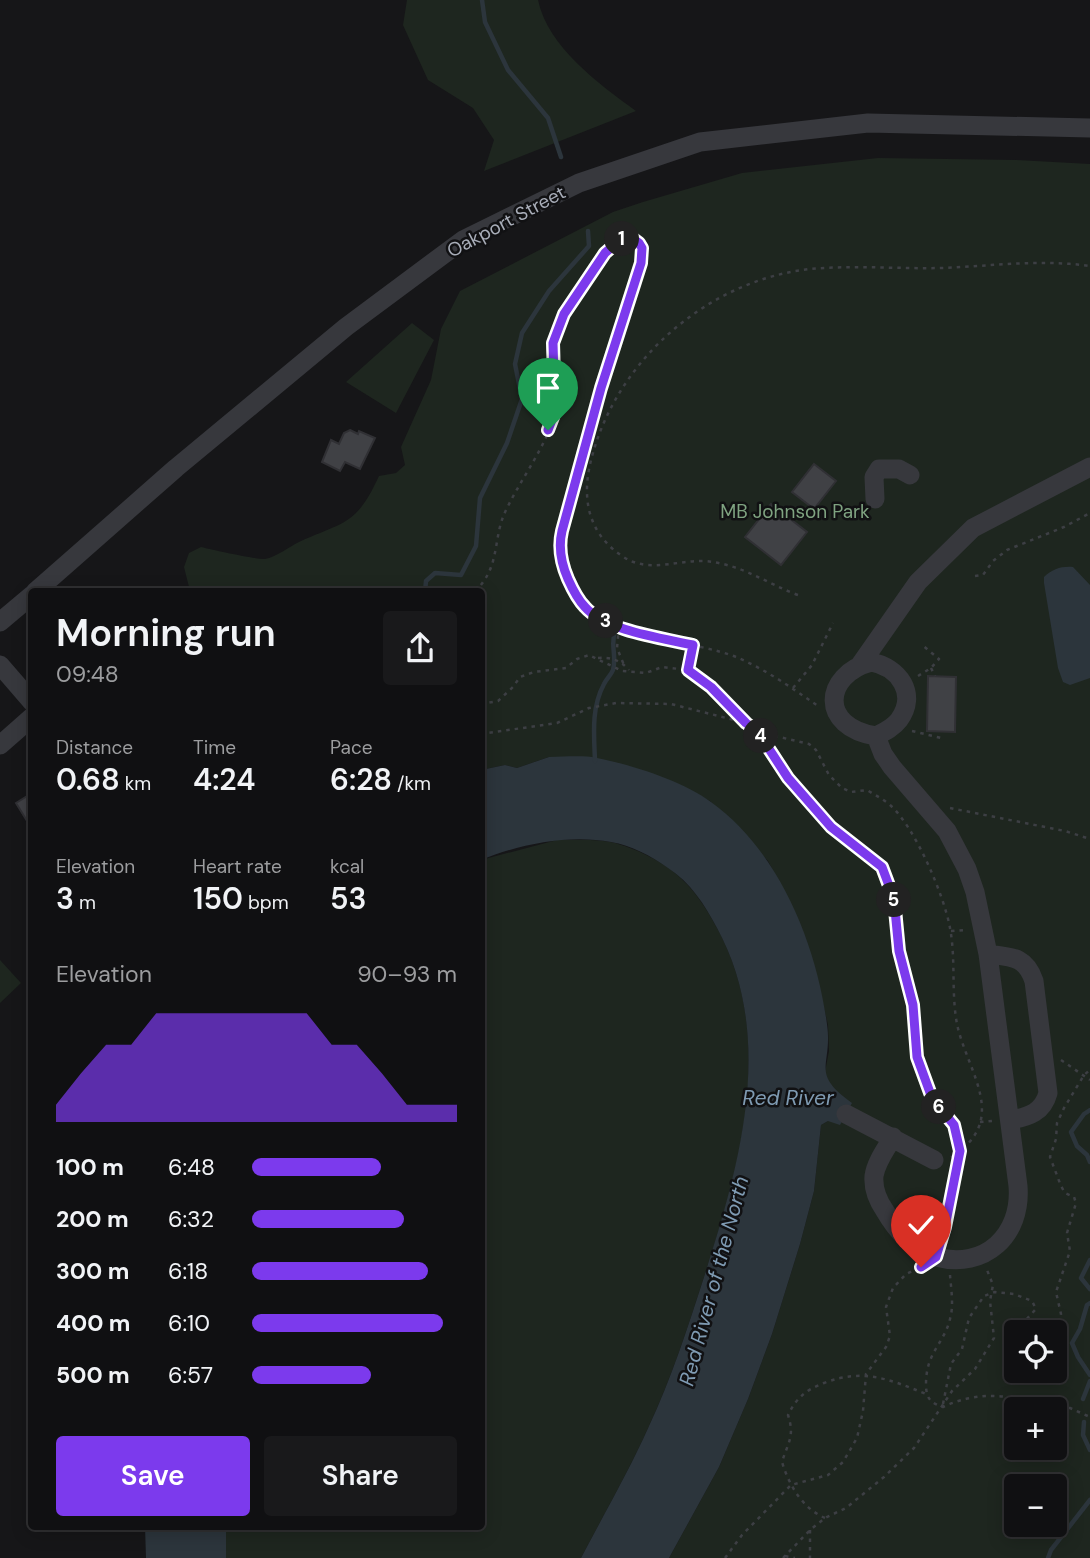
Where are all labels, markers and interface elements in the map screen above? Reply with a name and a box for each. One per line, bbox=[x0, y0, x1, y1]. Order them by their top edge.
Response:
street label: Oakport Street bbox=[442, 180, 570, 263]
pin: 1 bbox=[604, 222, 640, 256]
text: 1 bbox=[618, 226, 625, 251]
pin bbox=[518, 358, 578, 430]
icon: arrive bbox=[529, 369, 567, 407]
park label: MB Johnson Park bbox=[720, 499, 870, 524]
pin: 3 bbox=[588, 604, 624, 638]
text: Morning run bbox=[56, 608, 276, 658]
text: 3 bbox=[600, 608, 611, 633]
button: share bbox=[383, 611, 457, 685]
text: 09:48 bbox=[56, 659, 119, 689]
pin: 4 bbox=[744, 718, 778, 754]
text: 4 bbox=[754, 723, 767, 748]
text: Distance bbox=[56, 735, 133, 760]
text: Time bbox=[193, 735, 236, 760]
text: Pace bbox=[330, 735, 373, 760]
text: 0.68 bbox=[56, 760, 120, 799]
text: 4:24 bbox=[193, 760, 255, 799]
text: 6:28 bbox=[330, 760, 392, 799]
text: km bbox=[120, 771, 151, 796]
text: /km bbox=[392, 771, 431, 796]
text: Elevation bbox=[56, 854, 135, 879]
text: Heart rate bbox=[193, 854, 282, 879]
text: kcal bbox=[330, 854, 364, 879]
text: 3 bbox=[56, 879, 74, 918]
text: 150 bbox=[193, 879, 243, 918]
text: 53 bbox=[330, 879, 367, 918]
pin: 5 bbox=[876, 883, 912, 918]
text: 5 bbox=[888, 887, 899, 912]
text: m bbox=[74, 890, 96, 915]
text: bpm bbox=[243, 890, 289, 915]
text: Elevation bbox=[56, 959, 152, 989]
text: 90–93 m bbox=[357, 959, 457, 989]
water label: Red River bbox=[742, 1084, 835, 1112]
pin: 6 bbox=[922, 1090, 956, 1124]
text: 6 bbox=[932, 1094, 945, 1119]
text: 100 m bbox=[56, 1152, 124, 1182]
text: 6:48 bbox=[168, 1152, 215, 1182]
water label: Red River of the North bbox=[673, 1173, 755, 1389]
pin bbox=[891, 1195, 951, 1267]
text: 200 m bbox=[56, 1204, 129, 1234]
text: 6:32 bbox=[168, 1204, 214, 1234]
icon: check bbox=[902, 1206, 940, 1244]
text: 300 m bbox=[56, 1256, 129, 1286]
text: 6:18 bbox=[168, 1256, 208, 1286]
text: 400 m bbox=[56, 1308, 130, 1338]
text: 6:10 bbox=[168, 1308, 210, 1338]
map controls bbox=[1004, 1320, 1067, 1537]
button: locate bbox=[1004, 1320, 1067, 1383]
text: 500 m bbox=[56, 1360, 130, 1390]
text: 6:57 bbox=[168, 1360, 213, 1390]
button: + bbox=[1004, 1397, 1067, 1460]
button: Save bbox=[56, 1436, 250, 1516]
button: Share bbox=[264, 1436, 457, 1516]
button: − bbox=[1004, 1474, 1067, 1537]

